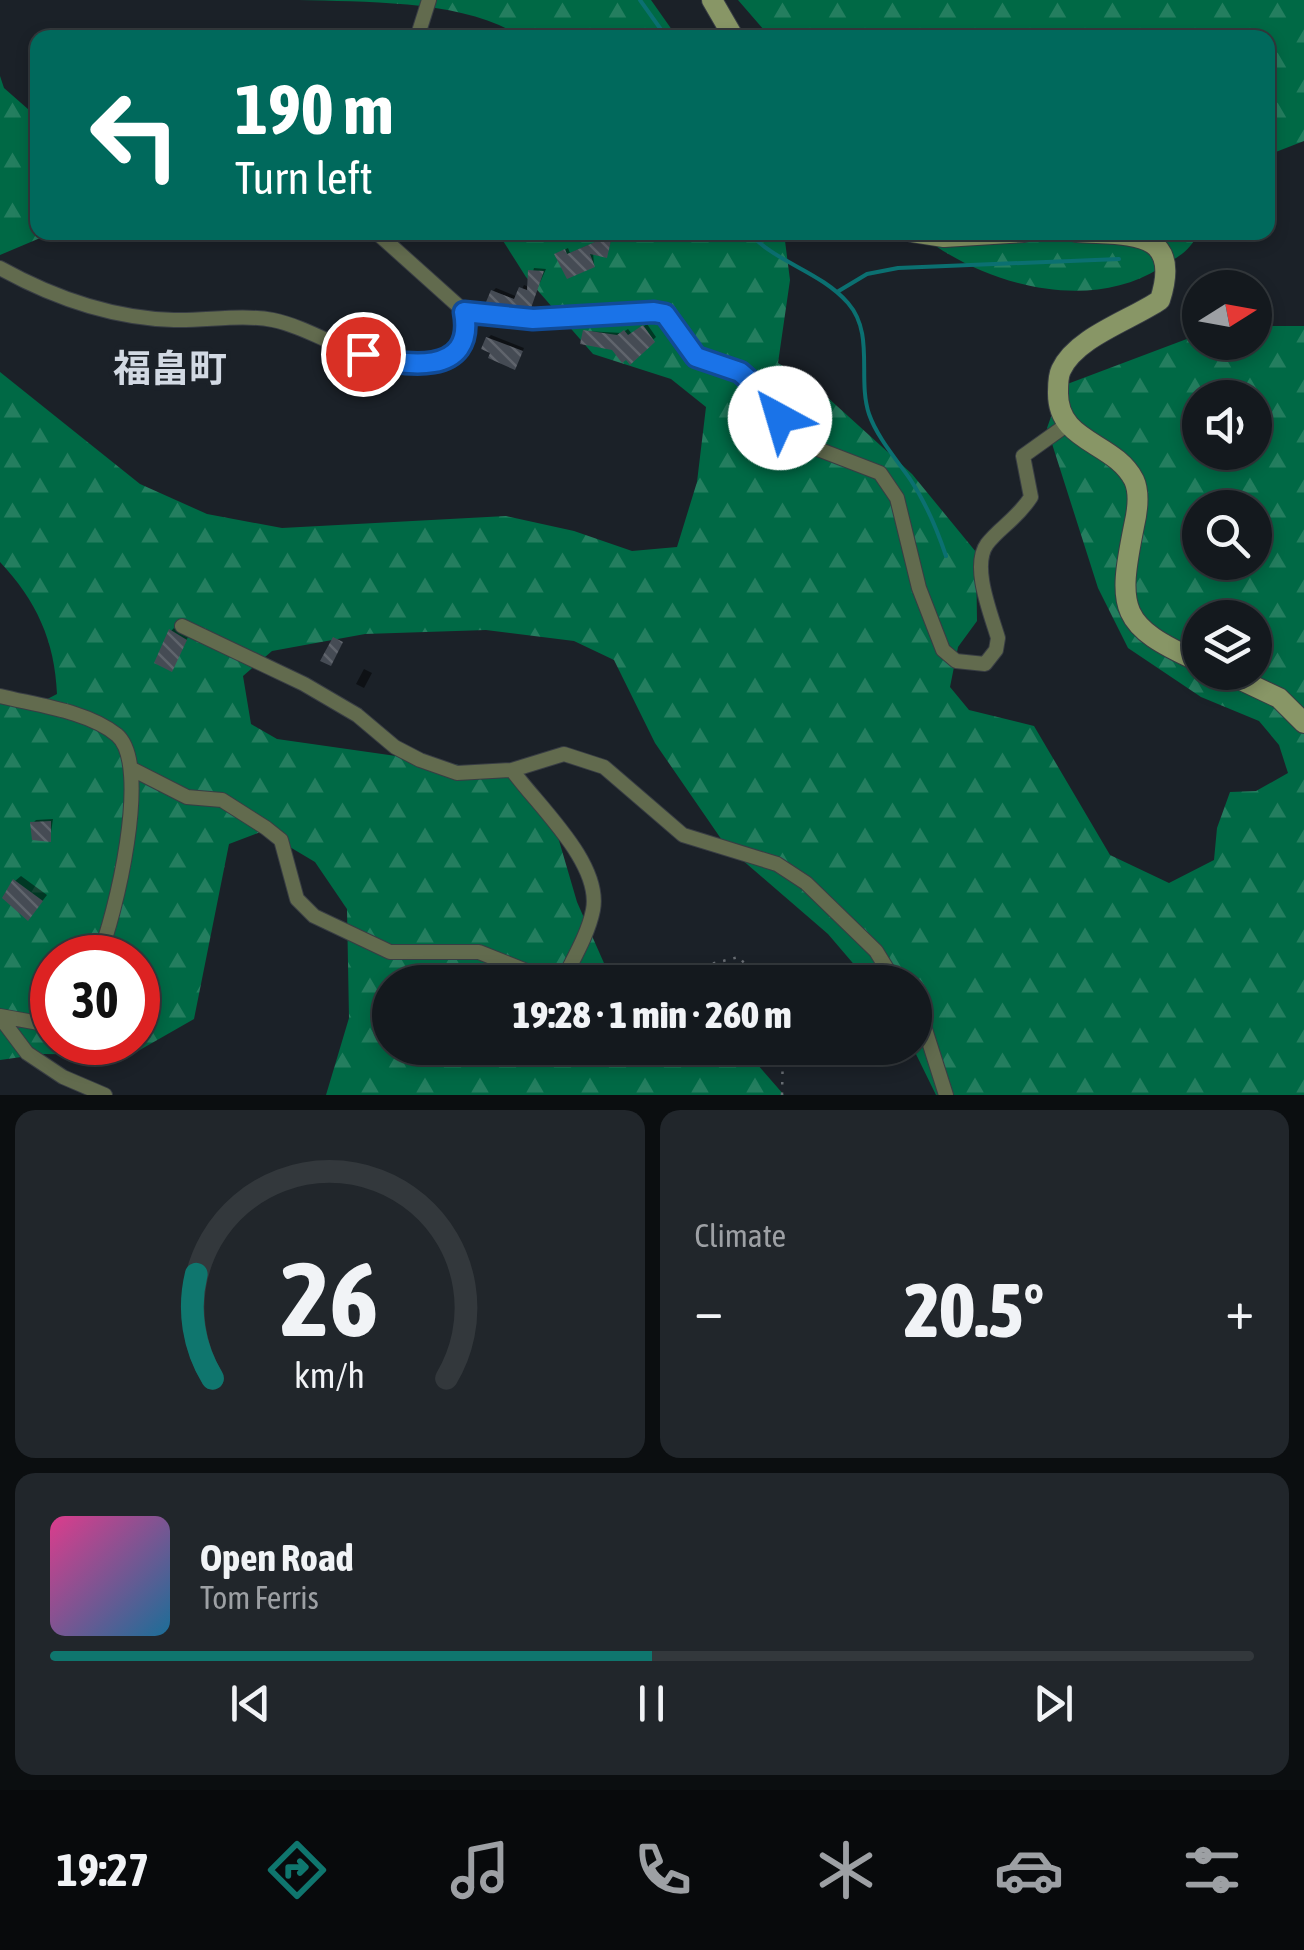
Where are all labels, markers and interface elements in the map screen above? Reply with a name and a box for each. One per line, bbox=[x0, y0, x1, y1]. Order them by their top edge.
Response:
text: 190 m bbox=[235, 69, 394, 149]
icon: left bbox=[70, 70, 200, 200]
text: Turn left bbox=[235, 152, 373, 204]
north arrow bbox=[1182, 270, 1272, 360]
map controls bbox=[1182, 270, 1272, 690]
pin bbox=[321, 312, 406, 397]
icon: arrive bbox=[336, 327, 391, 382]
district label: 福畠町 bbox=[113, 347, 227, 390]
position arrow bbox=[728, 366, 832, 470]
button: sound bbox=[1182, 380, 1272, 470]
button: search bbox=[1182, 490, 1272, 580]
button: layers bbox=[1182, 600, 1272, 690]
speed limit sign: 30 bbox=[30, 935, 160, 1065]
text: 19:28 · 1 min · 260 m bbox=[512, 993, 792, 1036]
text: Climate bbox=[695, 1217, 786, 1254]
text: 26 bbox=[281, 1239, 379, 1358]
text: 20.5° bbox=[904, 1267, 1044, 1353]
text: − bbox=[695, 1278, 723, 1341]
text: + bbox=[1225, 1278, 1254, 1341]
text: km/h bbox=[294, 1355, 365, 1396]
text: Open Road bbox=[200, 1536, 354, 1579]
text: Tom Ferris bbox=[200, 1579, 319, 1616]
icon: previous bbox=[223, 1676, 278, 1731]
icon: pause bbox=[624, 1676, 679, 1731]
icon: next bbox=[1026, 1676, 1081, 1731]
icon: directions bbox=[262, 1835, 332, 1905]
icon: music bbox=[445, 1835, 515, 1905]
icon: phone bbox=[628, 1835, 698, 1905]
icon: climate bbox=[811, 1835, 881, 1905]
icon: car bbox=[994, 1835, 1064, 1905]
icon: filters bbox=[1177, 1835, 1247, 1905]
text: 19:27 bbox=[57, 1844, 149, 1896]

